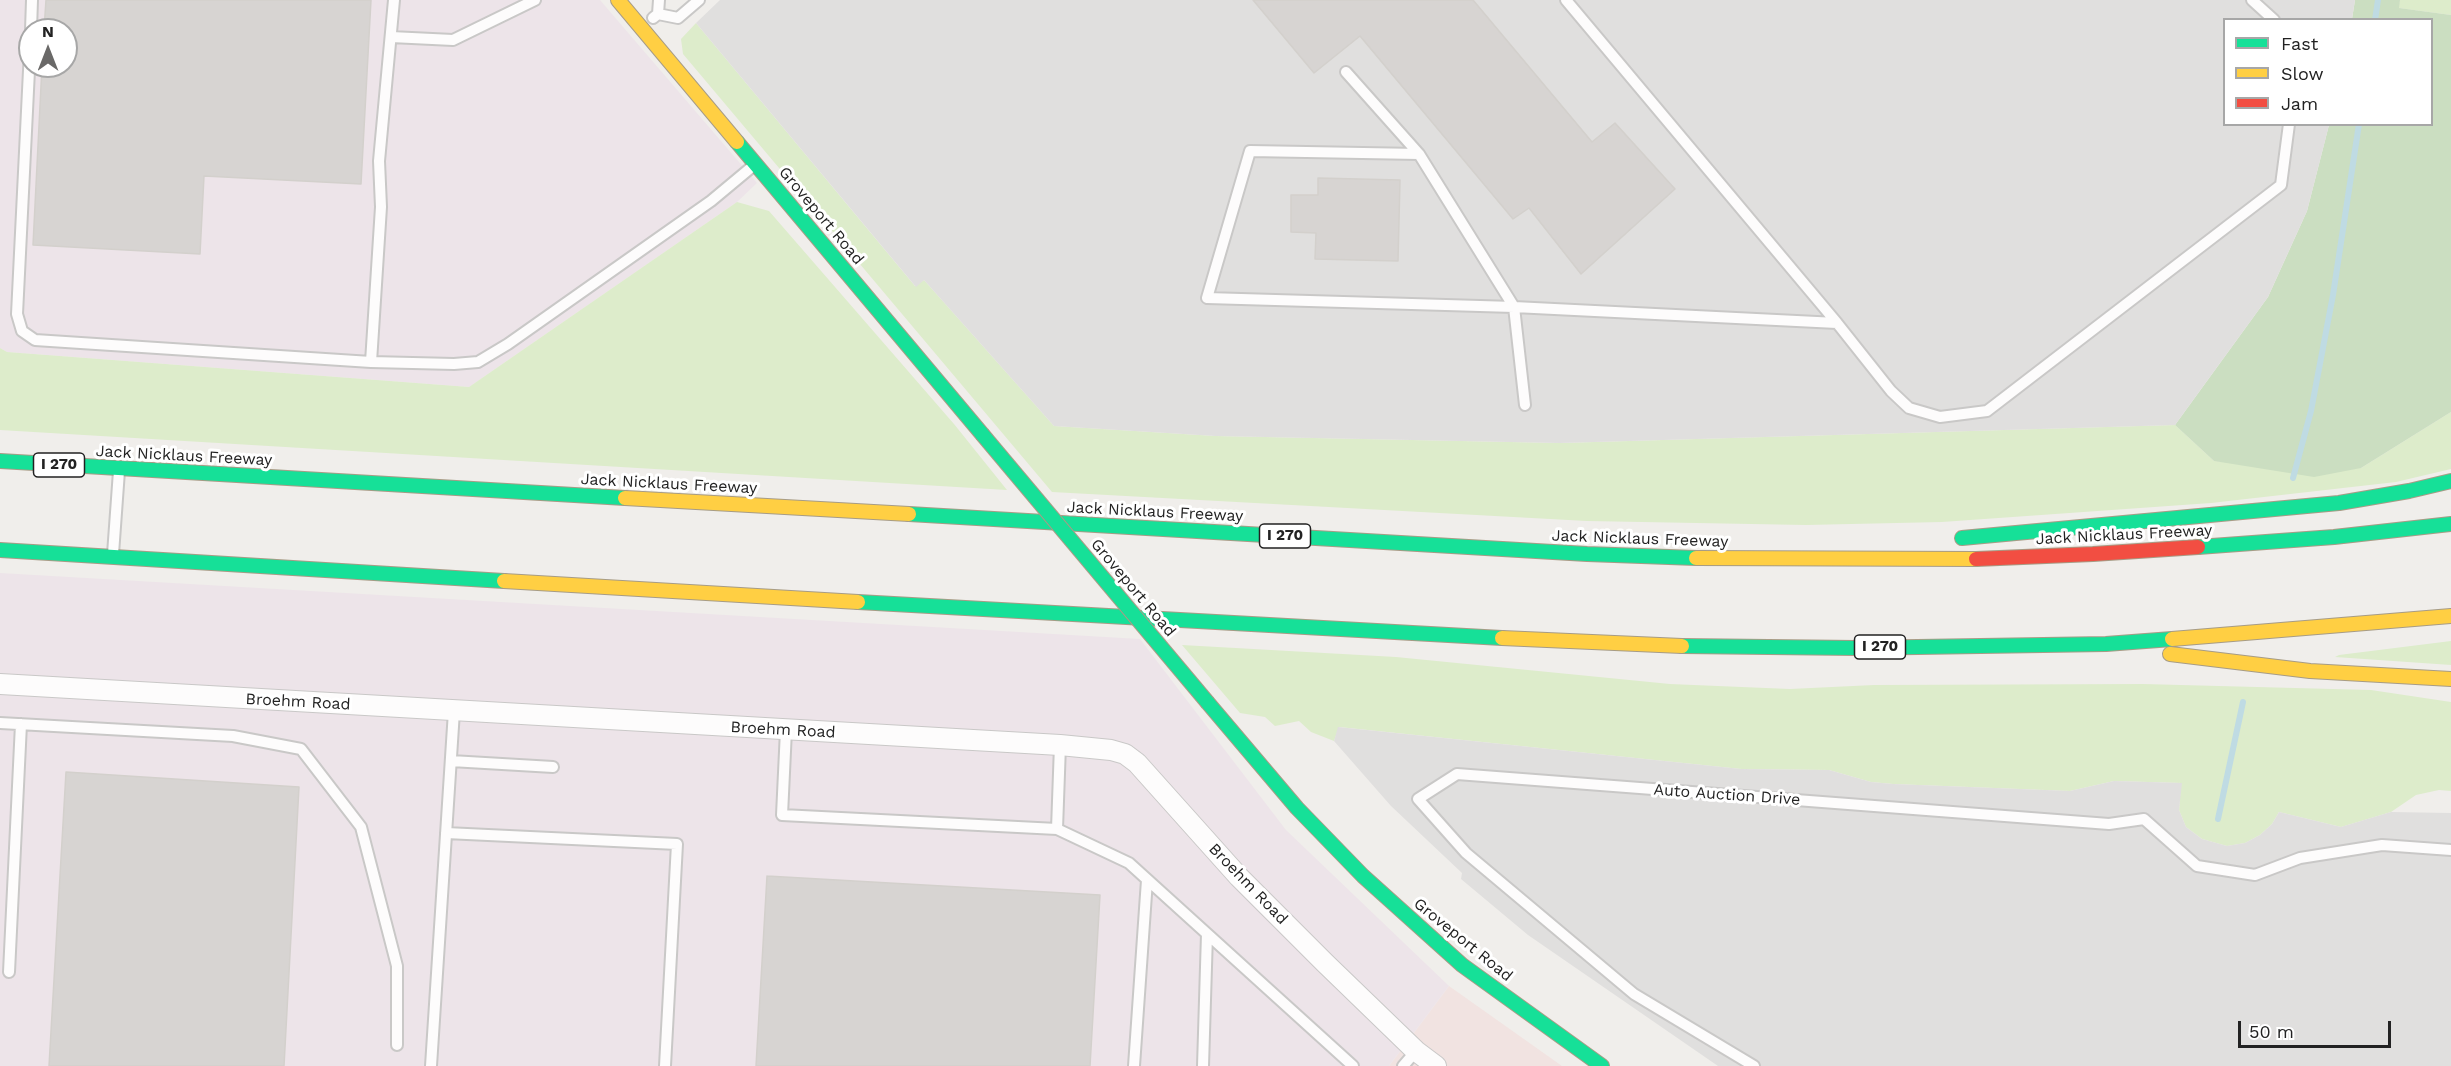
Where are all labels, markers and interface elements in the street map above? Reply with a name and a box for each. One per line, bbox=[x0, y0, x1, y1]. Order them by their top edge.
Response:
north arrow bbox=[18, 18, 78, 78]
legend bbox=[2223, 18, 2433, 126]
text: N bbox=[42, 22, 54, 41]
text: Fast bbox=[2281, 33, 2318, 54]
text: Slow bbox=[2281, 63, 2324, 84]
text: Jam bbox=[2281, 93, 2318, 114]
street label: Groveport Road bbox=[774, 163, 868, 269]
street label: Jack Nicklaus Freeway bbox=[95, 442, 273, 470]
road number: I 270 bbox=[34, 453, 84, 477]
street label: Jack Nicklaus Freeway bbox=[580, 470, 758, 498]
street label: Jack Nicklaus Freeway bbox=[1066, 498, 1244, 526]
street label: Jack Nicklaus Freeway bbox=[2035, 521, 2213, 549]
road number: I 270 bbox=[1260, 524, 1310, 548]
street label: Jack Nicklaus Freeway bbox=[1551, 526, 1729, 552]
street label: Groveport Road bbox=[1086, 535, 1180, 641]
road number: I 270 bbox=[1854, 635, 1906, 659]
street label: Broehm Road bbox=[245, 690, 351, 714]
street label: Broehm Road bbox=[730, 718, 836, 742]
street label: Auto Auction Drive bbox=[1653, 780, 1801, 810]
street label: Broehm Road bbox=[1205, 839, 1291, 929]
street label: Groveport Road bbox=[1410, 894, 1516, 986]
scale bar bbox=[2241, 1009, 2394, 1047]
text: 50 m bbox=[2249, 1021, 2294, 1042]

